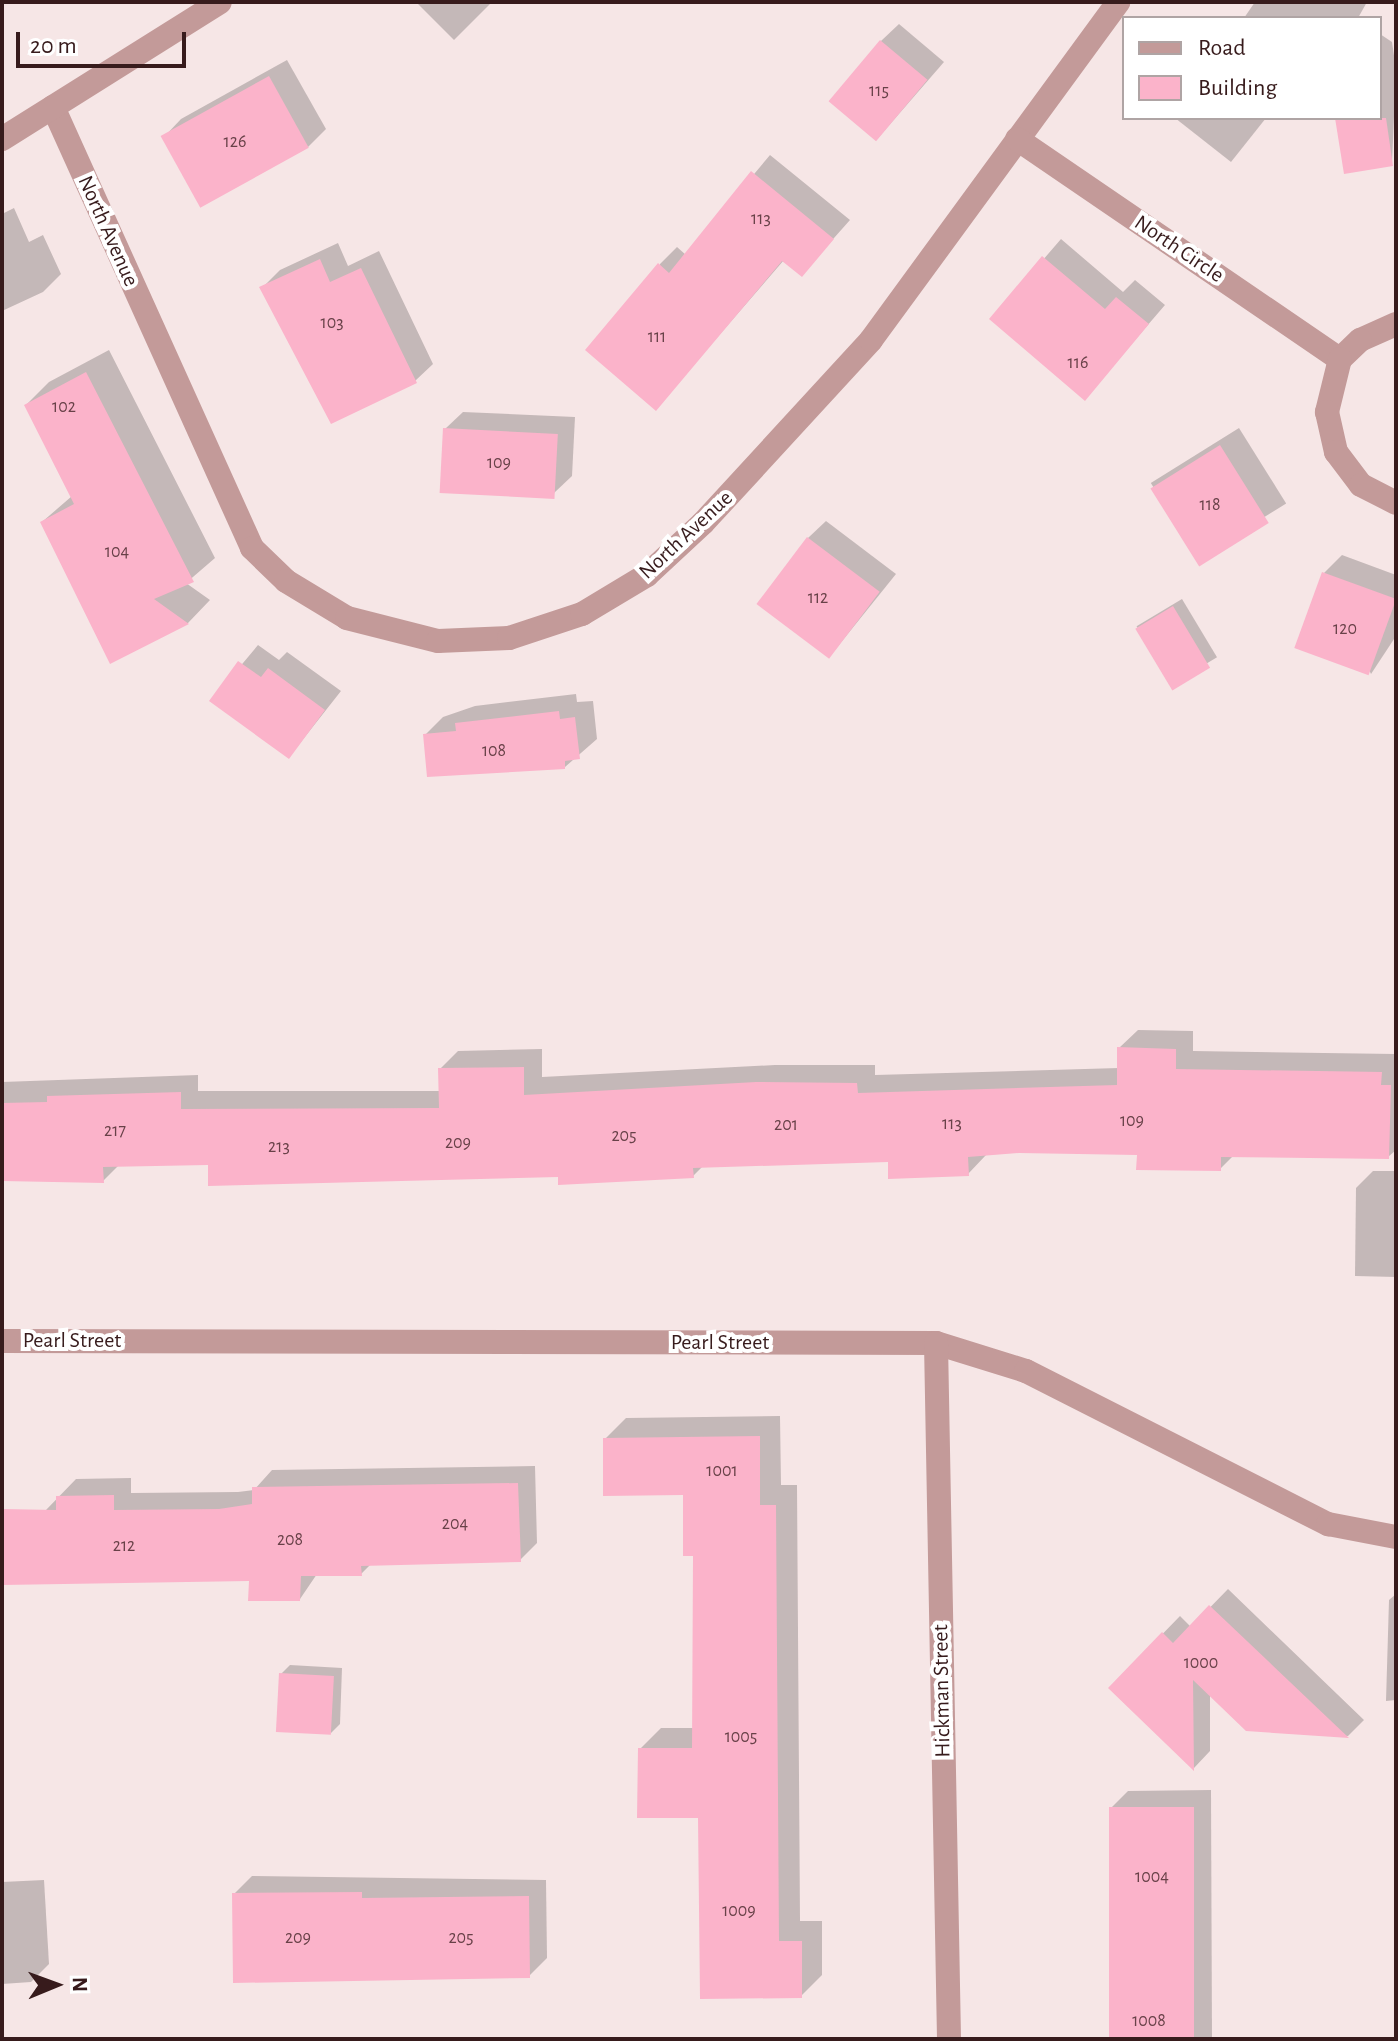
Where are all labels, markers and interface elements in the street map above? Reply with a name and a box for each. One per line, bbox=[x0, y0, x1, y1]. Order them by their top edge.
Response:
scale bar bbox=[20, 16, 190, 66]
legend bbox=[1122, 16, 1382, 120]
text: 20 m bbox=[30, 34, 77, 58]
text: Road bbox=[1198, 36, 1246, 60]
text: Building bbox=[1198, 76, 1277, 100]
house number: 115 bbox=[869, 80, 889, 102]
house number: 126 bbox=[224, 131, 246, 153]
street label: North Avenue bbox=[72, 172, 144, 290]
house number: 113 bbox=[751, 208, 771, 230]
street label: North Circle bbox=[1129, 209, 1229, 289]
house number: 103 bbox=[320, 312, 344, 334]
house number: 111 bbox=[648, 326, 666, 348]
house number: 116 bbox=[1068, 352, 1088, 374]
house number: 102 bbox=[52, 396, 76, 418]
house number: 109 bbox=[487, 452, 511, 474]
street label: North Avenue bbox=[634, 485, 738, 585]
house number: 118 bbox=[1200, 494, 1220, 516]
house number: 104 bbox=[105, 541, 129, 563]
house number: 112 bbox=[808, 587, 828, 609]
house number: 120 bbox=[1333, 618, 1357, 640]
house number: 108 bbox=[482, 740, 506, 762]
house number: 109 bbox=[1120, 1110, 1144, 1132]
house number: 113 bbox=[942, 1113, 962, 1135]
house number: 201 bbox=[774, 1114, 798, 1136]
house number: 217 bbox=[104, 1120, 126, 1142]
house number: 205 bbox=[611, 1125, 637, 1147]
house number: 209 bbox=[445, 1132, 471, 1154]
house number: 213 bbox=[268, 1136, 290, 1158]
street label: Pearl Street bbox=[23, 1328, 121, 1354]
street label: Pearl Street bbox=[671, 1330, 769, 1356]
house number: 1001 bbox=[706, 1460, 738, 1482]
house number: 204 bbox=[442, 1513, 468, 1535]
house number: 208 bbox=[277, 1529, 303, 1551]
house number: 212 bbox=[113, 1535, 135, 1557]
street label: Hickman Street bbox=[928, 1624, 956, 1758]
house number: 1000 bbox=[1184, 1652, 1218, 1674]
house number: 1005 bbox=[725, 1726, 757, 1748]
house number: 1004 bbox=[1135, 1866, 1169, 1888]
house number: 1009 bbox=[722, 1900, 756, 1922]
house number: 209 bbox=[285, 1927, 311, 1949]
house number: 205 bbox=[448, 1927, 474, 1949]
north arrow bbox=[16, 1945, 96, 2025]
text: N bbox=[69, 1977, 91, 1992]
house number: 1008 bbox=[1132, 2010, 1166, 2032]

